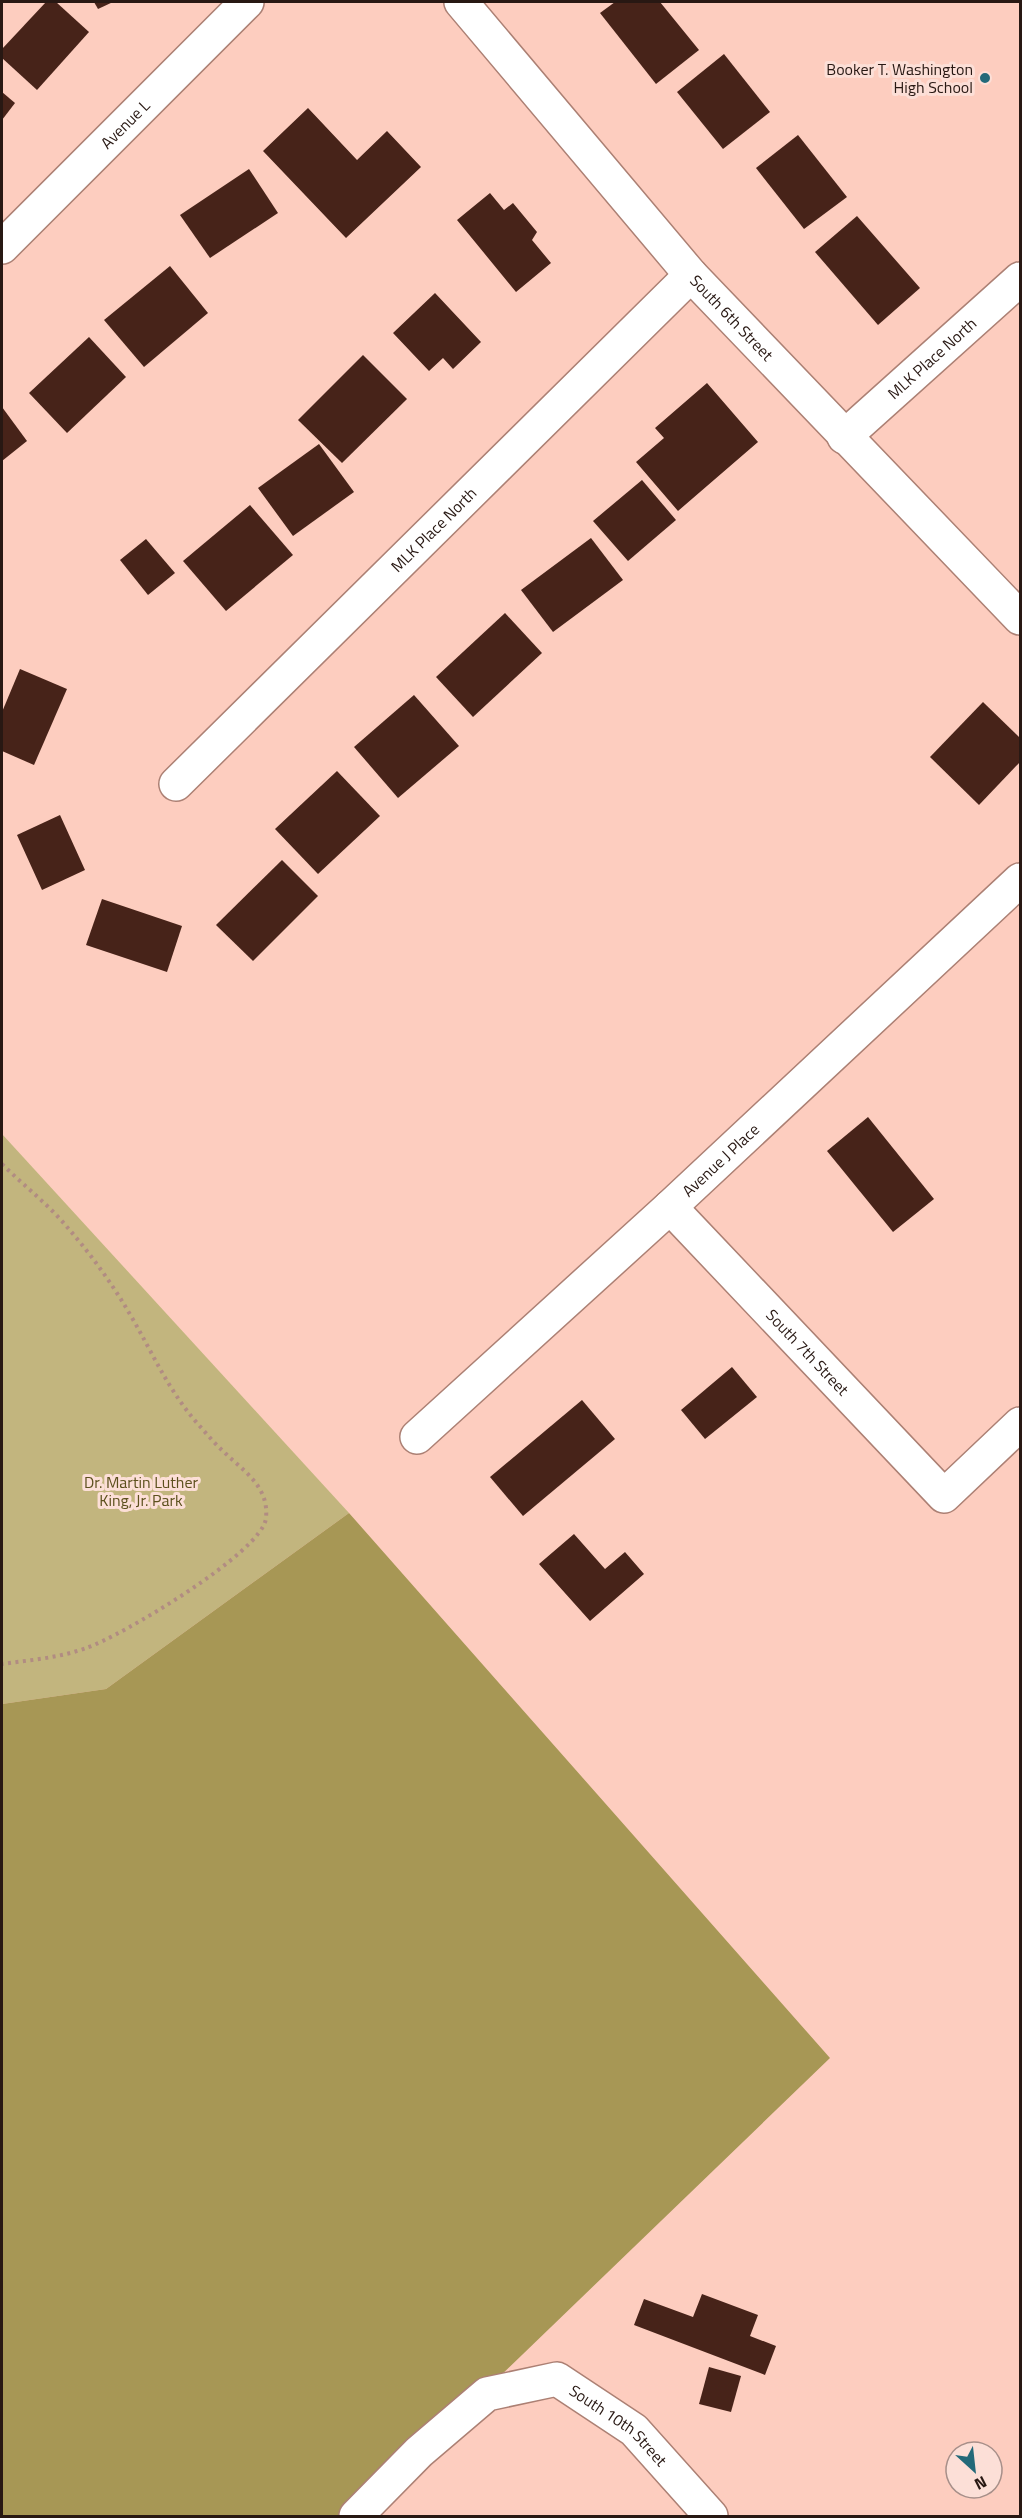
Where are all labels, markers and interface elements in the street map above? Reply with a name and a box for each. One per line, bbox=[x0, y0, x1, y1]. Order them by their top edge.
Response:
place label: Booker T. Washington High School bbox=[826, 57, 973, 99]
marker: Booker T. Washington High School bbox=[978, 71, 992, 85]
street label: Avenue L bbox=[95, 94, 155, 154]
street label: South 6th Street bbox=[685, 269, 779, 366]
street label: MLK Place North bbox=[882, 312, 982, 405]
street label: MLK Place North bbox=[385, 481, 482, 578]
street label: Avenue J Place bbox=[676, 1118, 764, 1202]
street label: South 7th Street bbox=[761, 1303, 855, 1401]
park label: Dr. Martin Luther King, Jr. Park bbox=[84, 1470, 198, 1512]
street label: South 10th Street bbox=[565, 2378, 673, 2472]
north arrow bbox=[944, 2440, 1004, 2500]
text: N bbox=[970, 2470, 991, 2497]

